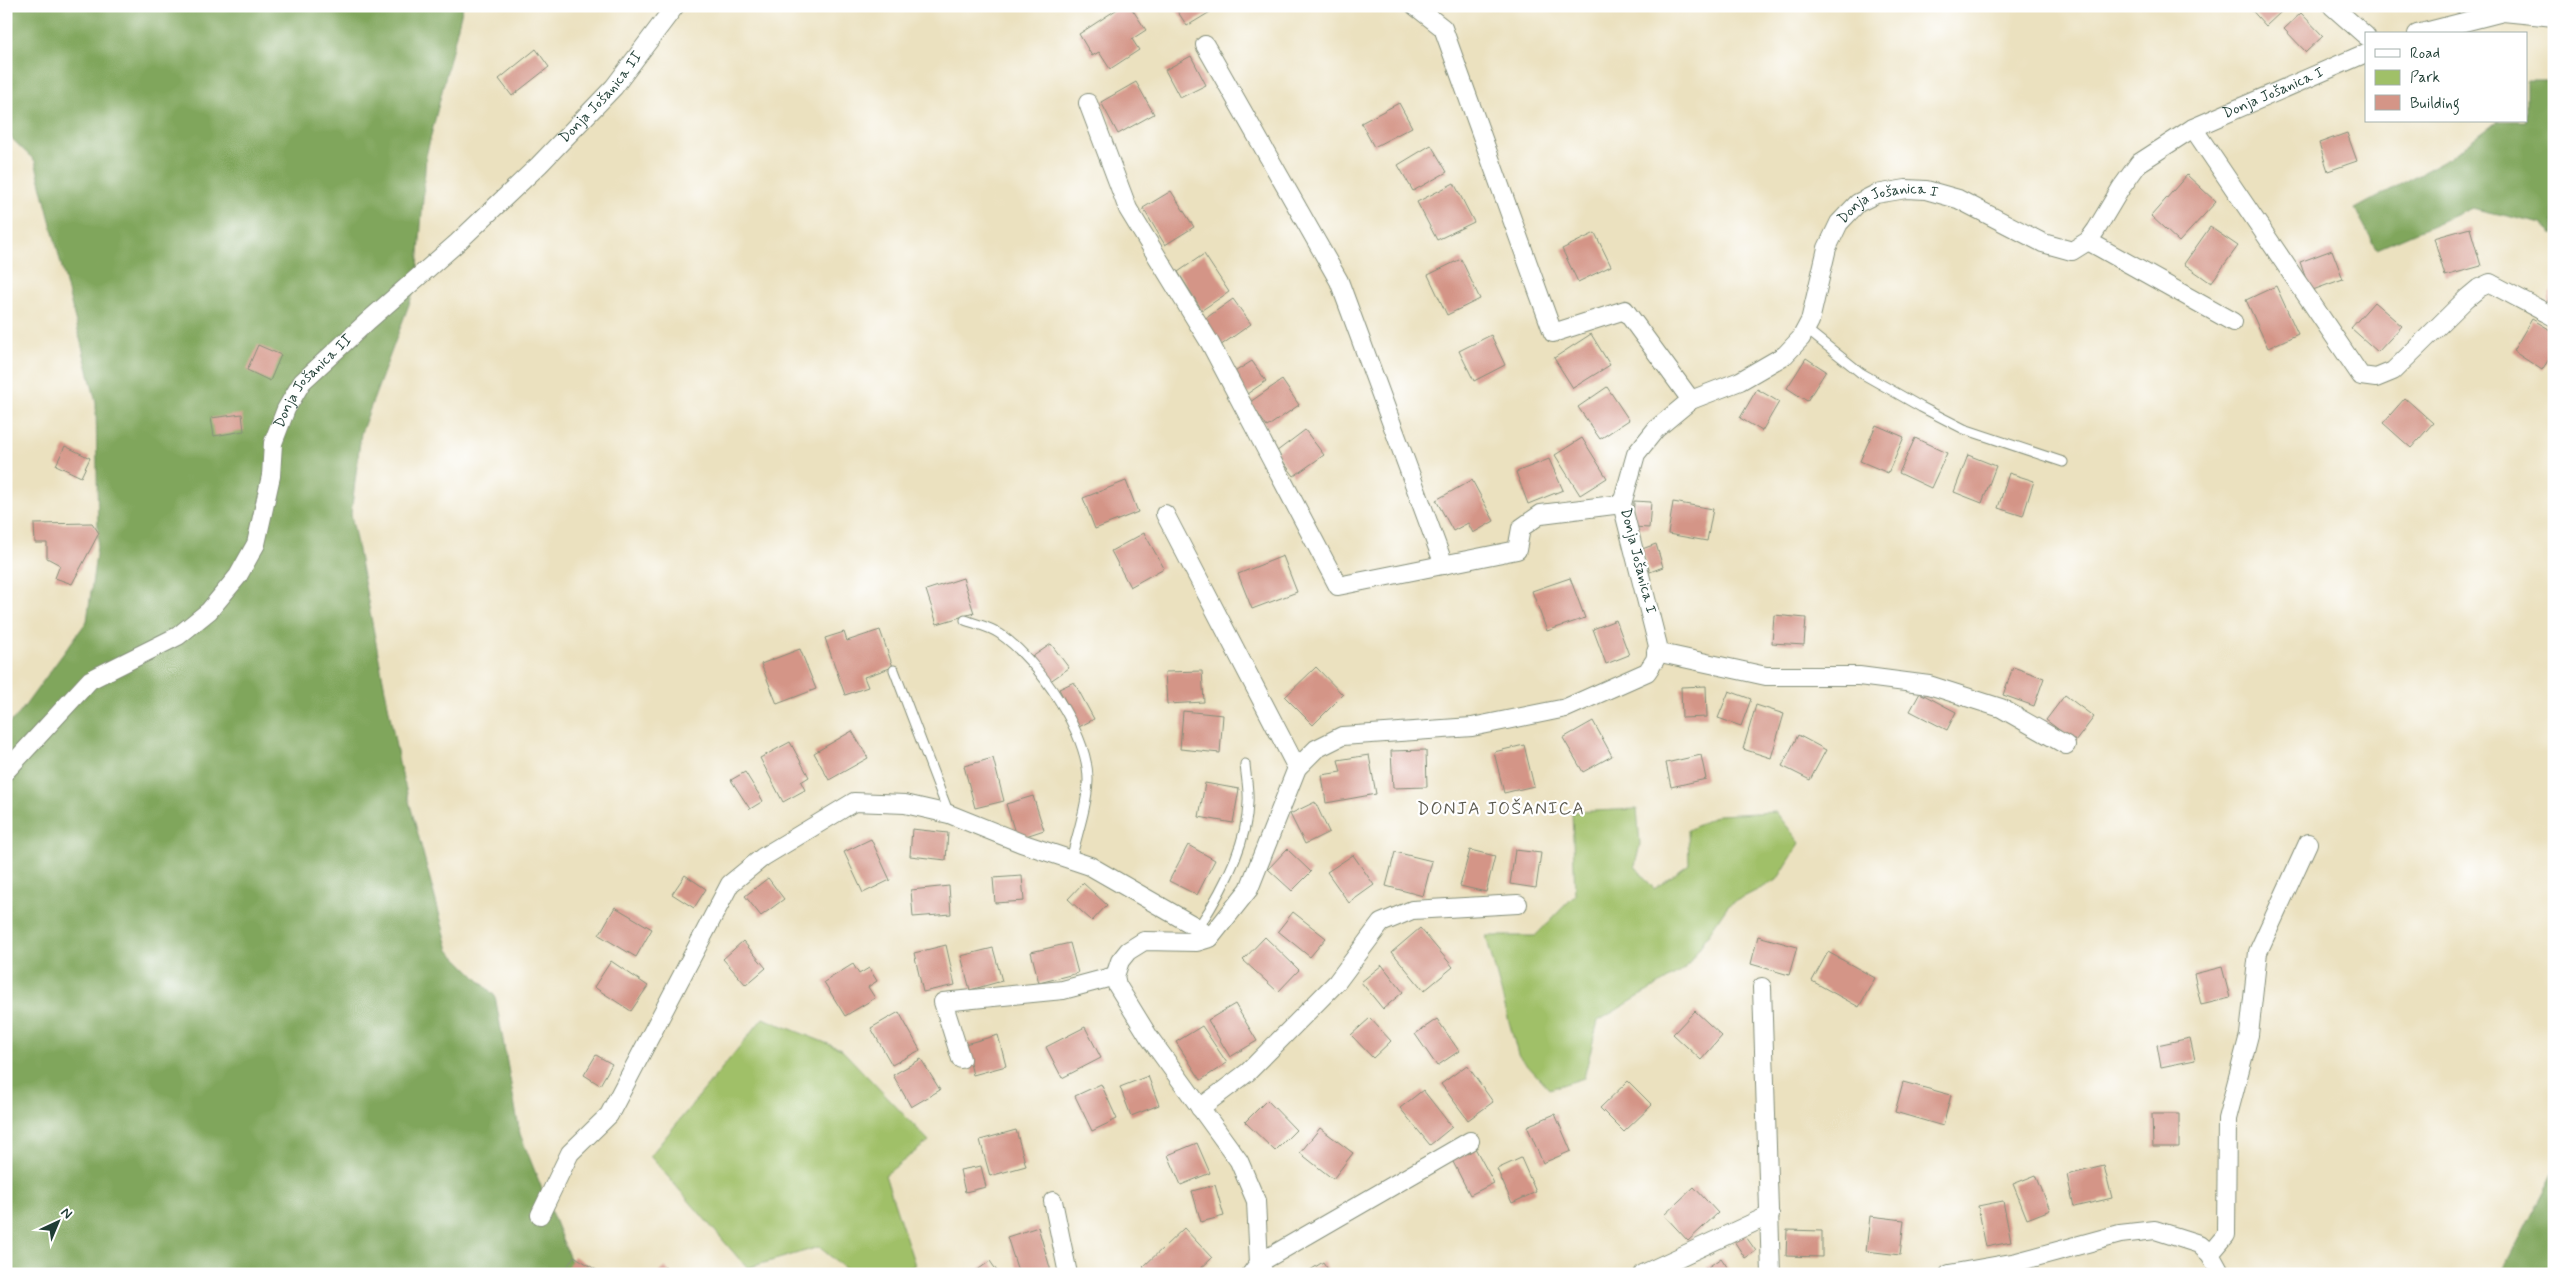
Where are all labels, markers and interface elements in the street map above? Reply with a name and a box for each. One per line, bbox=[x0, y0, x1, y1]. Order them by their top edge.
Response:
legend bbox=[2365, 32, 2528, 122]
text: Road bbox=[2410, 44, 2440, 64]
street label: Donja Jošanica II bbox=[555, 47, 647, 148]
street label: Donja Jošanica I bbox=[2220, 62, 2327, 124]
text: Park bbox=[2410, 68, 2440, 88]
text: Building bbox=[2410, 94, 2460, 115]
street label: Donja Jošanica I bbox=[1833, 179, 1940, 228]
street label: Donja Jošanica II bbox=[270, 330, 357, 431]
street label: Donja Jošanica I bbox=[1615, 506, 1661, 616]
district label: DONJA JOŠANICA bbox=[1417, 797, 1585, 821]
north arrow bbox=[32, 1198, 82, 1248]
text: N bbox=[57, 1204, 76, 1223]

